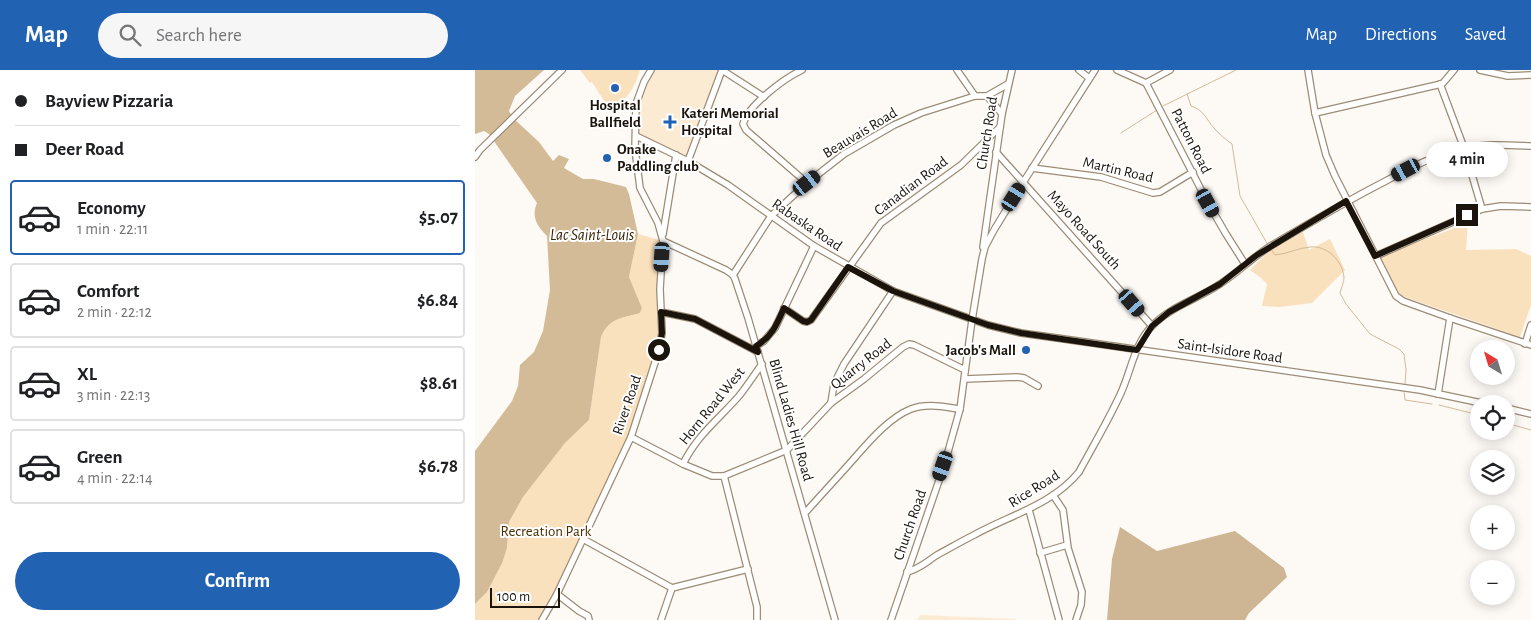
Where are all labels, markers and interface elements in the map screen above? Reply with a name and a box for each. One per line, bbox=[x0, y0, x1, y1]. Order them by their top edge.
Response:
search box bbox=[98, 13, 448, 58]
icon: search bbox=[116, 21, 144, 49]
text: Map bbox=[25, 23, 68, 47]
text: Search here bbox=[156, 26, 242, 45]
text: Map bbox=[1306, 26, 1337, 44]
text: Directions bbox=[1365, 26, 1437, 44]
text: Saved bbox=[1465, 26, 1506, 44]
marker: Hospital Ballfield bbox=[609, 82, 621, 94]
text: Bayview Pizzaria bbox=[45, 92, 173, 111]
street label: Church Road bbox=[974, 95, 1000, 171]
place label: Hospital Ballfield bbox=[589, 98, 641, 130]
street label: Beauvais Road bbox=[820, 105, 900, 161]
place label: Kateri Memorial Hospital bbox=[681, 106, 779, 138]
street label: Patton Road bbox=[1168, 106, 1214, 176]
marker: Kateri Memorial Hospital bbox=[663, 115, 677, 129]
text: Deer Road bbox=[45, 140, 124, 159]
place label: Onake Paddling club bbox=[617, 142, 699, 174]
callout: 4 min bbox=[1426, 142, 1508, 178]
text: 4 min bbox=[1449, 151, 1485, 167]
marker: Onake Paddling club bbox=[601, 152, 613, 164]
street label: Canadian Road bbox=[872, 154, 951, 218]
street label: Martin Road bbox=[1081, 155, 1155, 185]
car bbox=[1389, 156, 1422, 184]
car bbox=[790, 168, 823, 198]
car bbox=[999, 180, 1028, 214]
car bbox=[1194, 186, 1221, 220]
street label: Mayo Road South bbox=[1045, 187, 1123, 273]
icon: car bbox=[17, 195, 62, 240]
street label: Rabaska Road bbox=[769, 196, 845, 254]
text: Economy bbox=[77, 199, 146, 218]
route end bbox=[1456, 204, 1478, 226]
text: $5.07 bbox=[419, 208, 458, 227]
text: 1 min · 22:11 bbox=[77, 221, 148, 237]
water label: Lac Saint-Louis bbox=[550, 227, 634, 243]
car bbox=[653, 242, 670, 272]
icon: car bbox=[17, 278, 62, 323]
text: Comfort bbox=[77, 282, 139, 301]
car bbox=[1116, 287, 1147, 319]
text: $6.84 bbox=[417, 291, 458, 310]
text: 2 min · 22:12 bbox=[77, 304, 152, 320]
street label: Quarry Road bbox=[828, 336, 894, 392]
street label: Saint-Isidore Road bbox=[1177, 336, 1284, 366]
route start bbox=[648, 339, 670, 361]
north arrow bbox=[1470, 340, 1515, 385]
map controls bbox=[1470, 340, 1515, 605]
place label: Jacob's Mall bbox=[946, 343, 1016, 358]
marker: Jacob's Mall bbox=[1020, 344, 1032, 356]
street label: Blind Ladies Hill Road bbox=[766, 357, 816, 483]
icon: car bbox=[17, 361, 62, 406]
street label: Horn Road West bbox=[676, 364, 748, 447]
text: XL bbox=[77, 365, 97, 384]
street label: River Road bbox=[610, 373, 644, 437]
text: $8.61 bbox=[420, 374, 458, 393]
text: 3 min · 22:13 bbox=[77, 387, 150, 403]
button: locate bbox=[1470, 395, 1515, 440]
icon: car bbox=[17, 444, 62, 489]
text: Green bbox=[77, 448, 123, 467]
car bbox=[931, 449, 954, 483]
button: layers bbox=[1470, 450, 1515, 495]
text: $6.78 bbox=[418, 457, 458, 476]
street label: Rice Road bbox=[1006, 467, 1062, 510]
text: 4 min · 22:14 bbox=[77, 470, 153, 486]
street label: Church Road bbox=[891, 487, 929, 562]
button: + bbox=[1470, 505, 1515, 550]
park label: Recreation Park bbox=[501, 524, 592, 539]
button: Confirm bbox=[15, 552, 460, 610]
button: − bbox=[1470, 560, 1515, 605]
scale bar bbox=[490, 585, 560, 608]
text: 100 m bbox=[497, 590, 530, 604]

